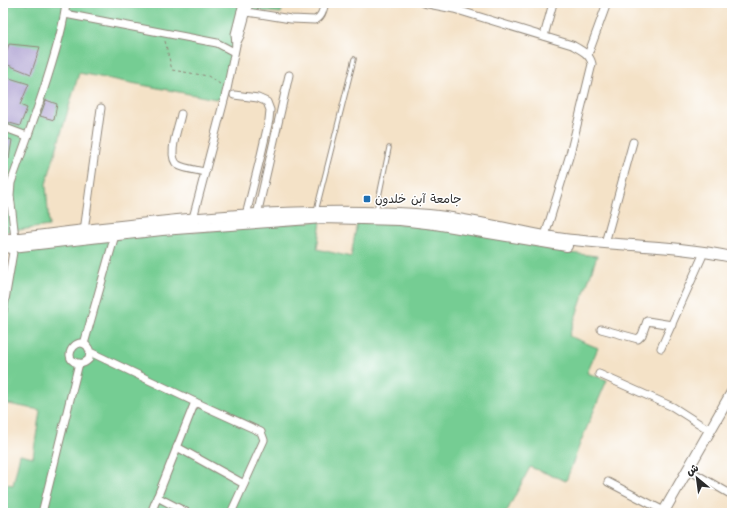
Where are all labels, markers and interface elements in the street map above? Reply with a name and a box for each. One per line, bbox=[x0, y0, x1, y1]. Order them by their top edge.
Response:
place label: جامعة آبن خلدون bbox=[375, 190, 462, 209]
marker: جامعة آبن خلدون bbox=[362, 194, 372, 204]
north arrow bbox=[677, 458, 717, 498]
text: ش bbox=[683, 459, 702, 481]

